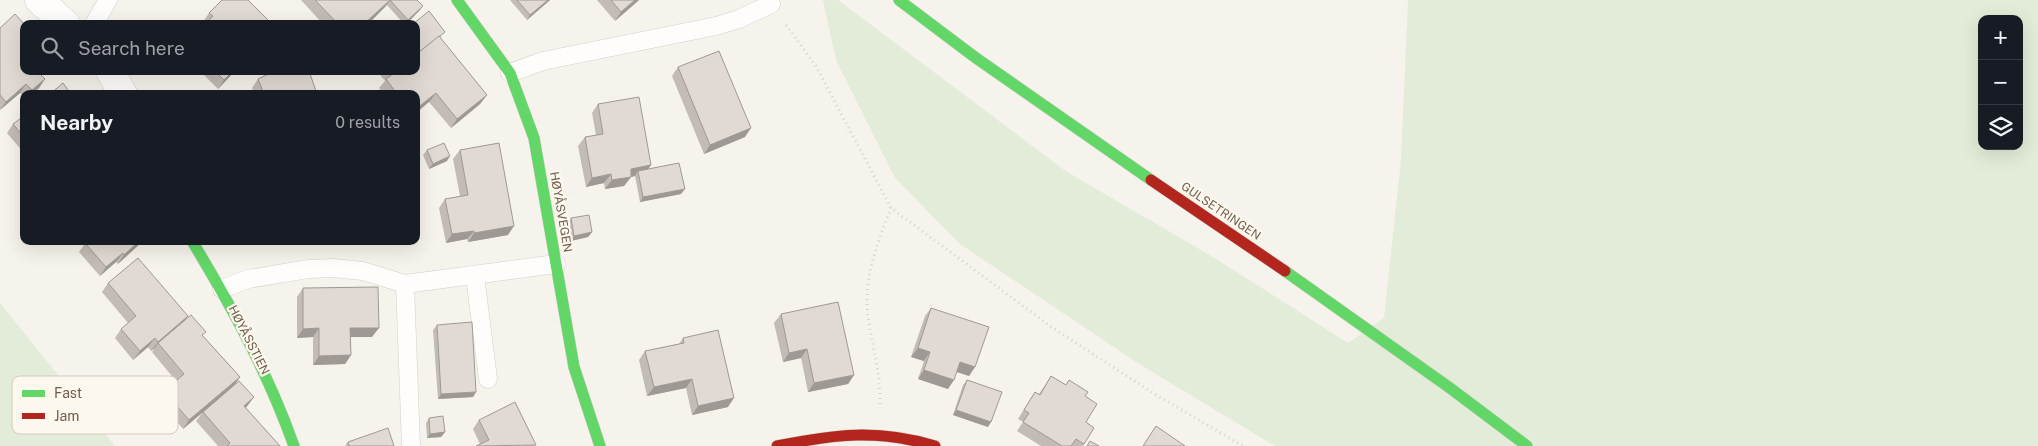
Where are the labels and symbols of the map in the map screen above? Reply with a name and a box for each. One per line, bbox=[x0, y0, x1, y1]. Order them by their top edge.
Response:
street label: HØYÅSVEGEN bbox=[547, 171, 575, 253]
street label: GULSETRINGEN bbox=[1179, 179, 1263, 243]
street label: HØYÅSSTIEN bbox=[226, 303, 272, 377]
legend bbox=[12, 376, 178, 434]
text: Fast bbox=[54, 385, 82, 401]
text: Jam bbox=[54, 408, 79, 424]

